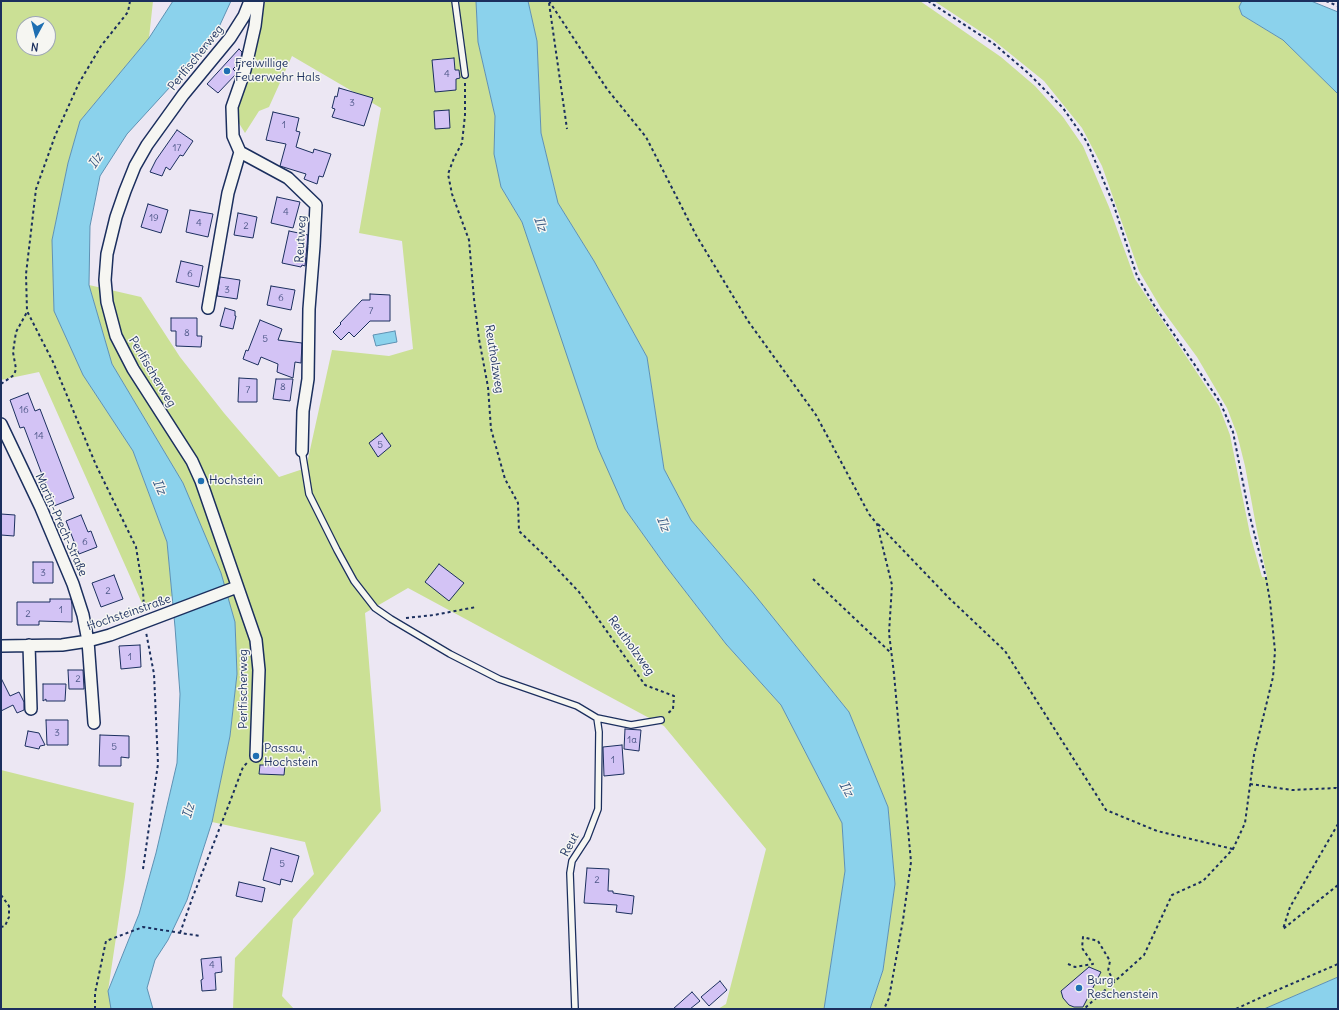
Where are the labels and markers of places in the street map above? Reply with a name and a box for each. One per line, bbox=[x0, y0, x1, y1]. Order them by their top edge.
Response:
place label: Freiwillige Feuerwehr Hals bbox=[235, 57, 320, 85]
marker: Freiwillige Feuerwehr Hals bbox=[222, 66, 232, 76]
place label: Hochstein bbox=[209, 474, 263, 488]
marker: Hochstein bbox=[196, 476, 206, 486]
place label: Passau, Hochstein bbox=[264, 742, 318, 770]
marker: Passau, Hochstein bbox=[251, 751, 261, 761]
place label: Burg Reschenstein bbox=[1087, 974, 1158, 1002]
marker: Burg Reschenstein bbox=[1074, 983, 1084, 993]

